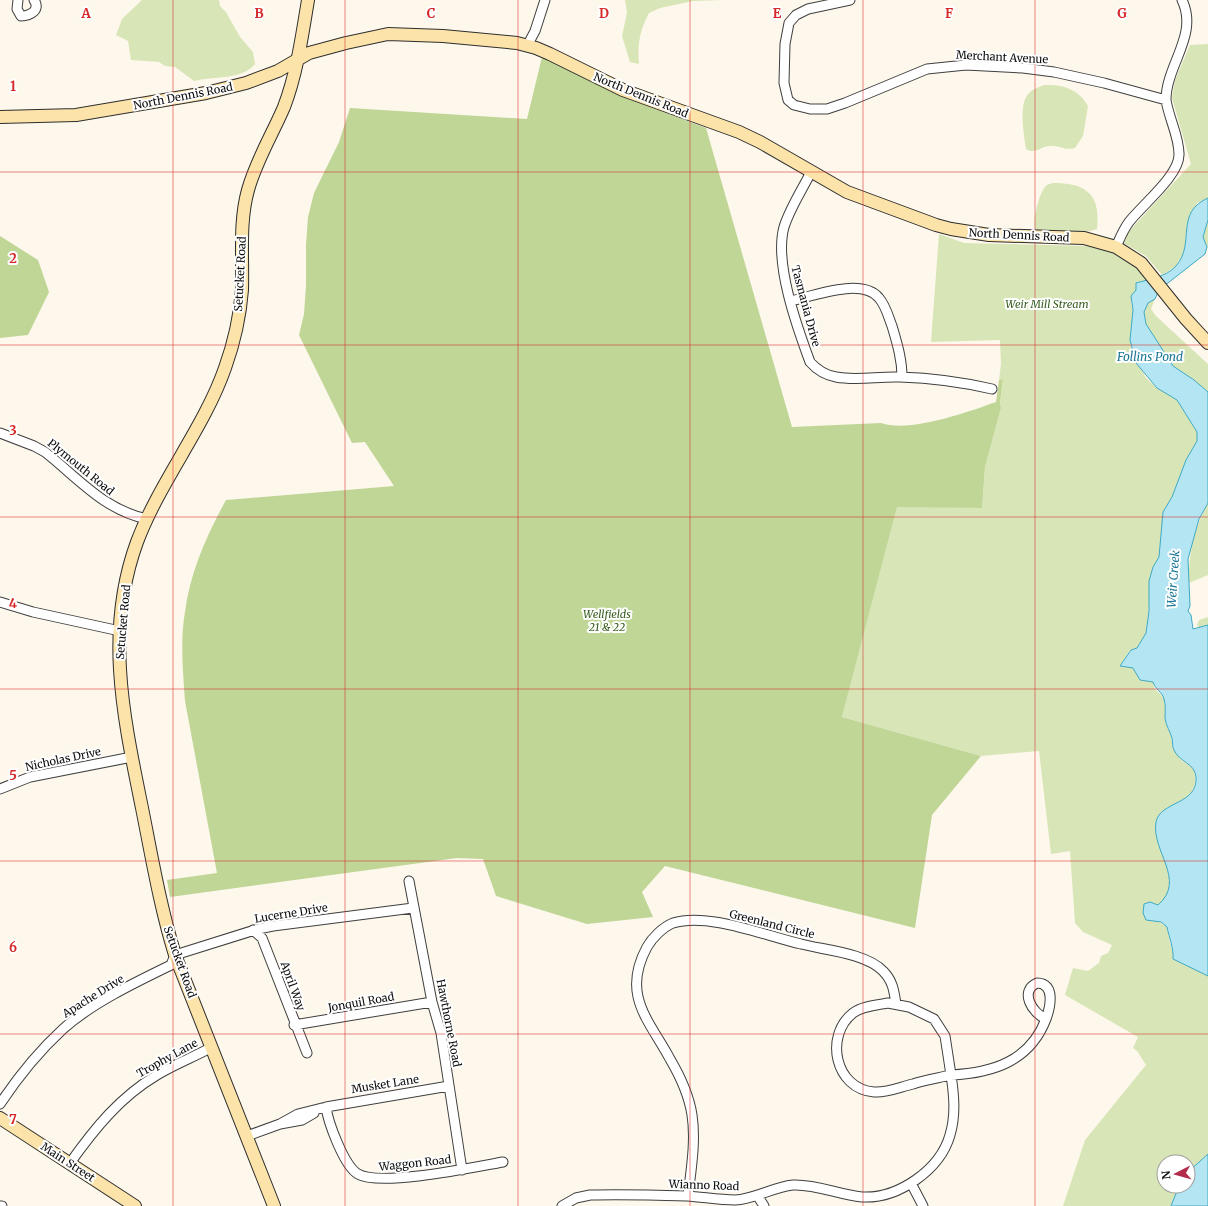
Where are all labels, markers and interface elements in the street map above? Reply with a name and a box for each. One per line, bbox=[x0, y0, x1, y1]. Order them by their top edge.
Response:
text: A bbox=[80, 5, 91, 22]
text: B bbox=[254, 5, 264, 22]
text: C bbox=[427, 5, 436, 22]
text: D bbox=[599, 5, 609, 22]
text: E bbox=[773, 5, 782, 22]
text: F bbox=[945, 5, 953, 22]
text: G bbox=[1117, 5, 1127, 22]
street label: Merchant Avenue bbox=[956, 48, 1049, 66]
street label: North Dennis Road bbox=[592, 70, 691, 121]
text: 1 bbox=[10, 78, 16, 95]
street label: North Dennis Road bbox=[132, 79, 234, 113]
street label: North Dennis Road bbox=[968, 225, 1070, 245]
street label: Setucket Road bbox=[231, 236, 249, 312]
text: 2 bbox=[9, 250, 17, 267]
street label: Tasmania Drive bbox=[788, 264, 824, 348]
park label: Weir Mill Stream bbox=[1005, 297, 1089, 311]
water label: Follins Pond bbox=[1116, 349, 1183, 364]
text: 3 bbox=[9, 422, 17, 439]
street label: Plymouth Road bbox=[45, 436, 117, 498]
water label: Weir Creek bbox=[1163, 549, 1183, 608]
street label: Setucket Road bbox=[113, 584, 133, 660]
text: 4 bbox=[9, 595, 18, 612]
park label: Wellfields 21 & 22 bbox=[583, 607, 631, 634]
street label: Nicholas Drive bbox=[24, 744, 102, 774]
text: 5 bbox=[9, 767, 17, 784]
street label: Lucerne Drive bbox=[253, 900, 329, 926]
street label: Greenland Circle bbox=[728, 907, 816, 941]
street label: Setucket Road bbox=[161, 924, 200, 1000]
text: 6 bbox=[9, 939, 17, 956]
street label: April Way bbox=[277, 958, 309, 1013]
street label: Apache Drive bbox=[59, 971, 127, 1021]
street label: Hawthorne Road bbox=[434, 978, 464, 1068]
street label: Jonquil Road bbox=[326, 989, 396, 1015]
street label: Trophy Lane bbox=[134, 1035, 200, 1080]
street label: Musket Lane bbox=[350, 1072, 420, 1096]
text: 7 bbox=[9, 1111, 17, 1128]
street label: Main Street bbox=[38, 1139, 98, 1185]
street label: Waggon Road bbox=[377, 1152, 452, 1174]
north arrow bbox=[1156, 1154, 1196, 1194]
text: N bbox=[1159, 1170, 1173, 1180]
street label: Wianno Road bbox=[667, 1177, 740, 1193]

